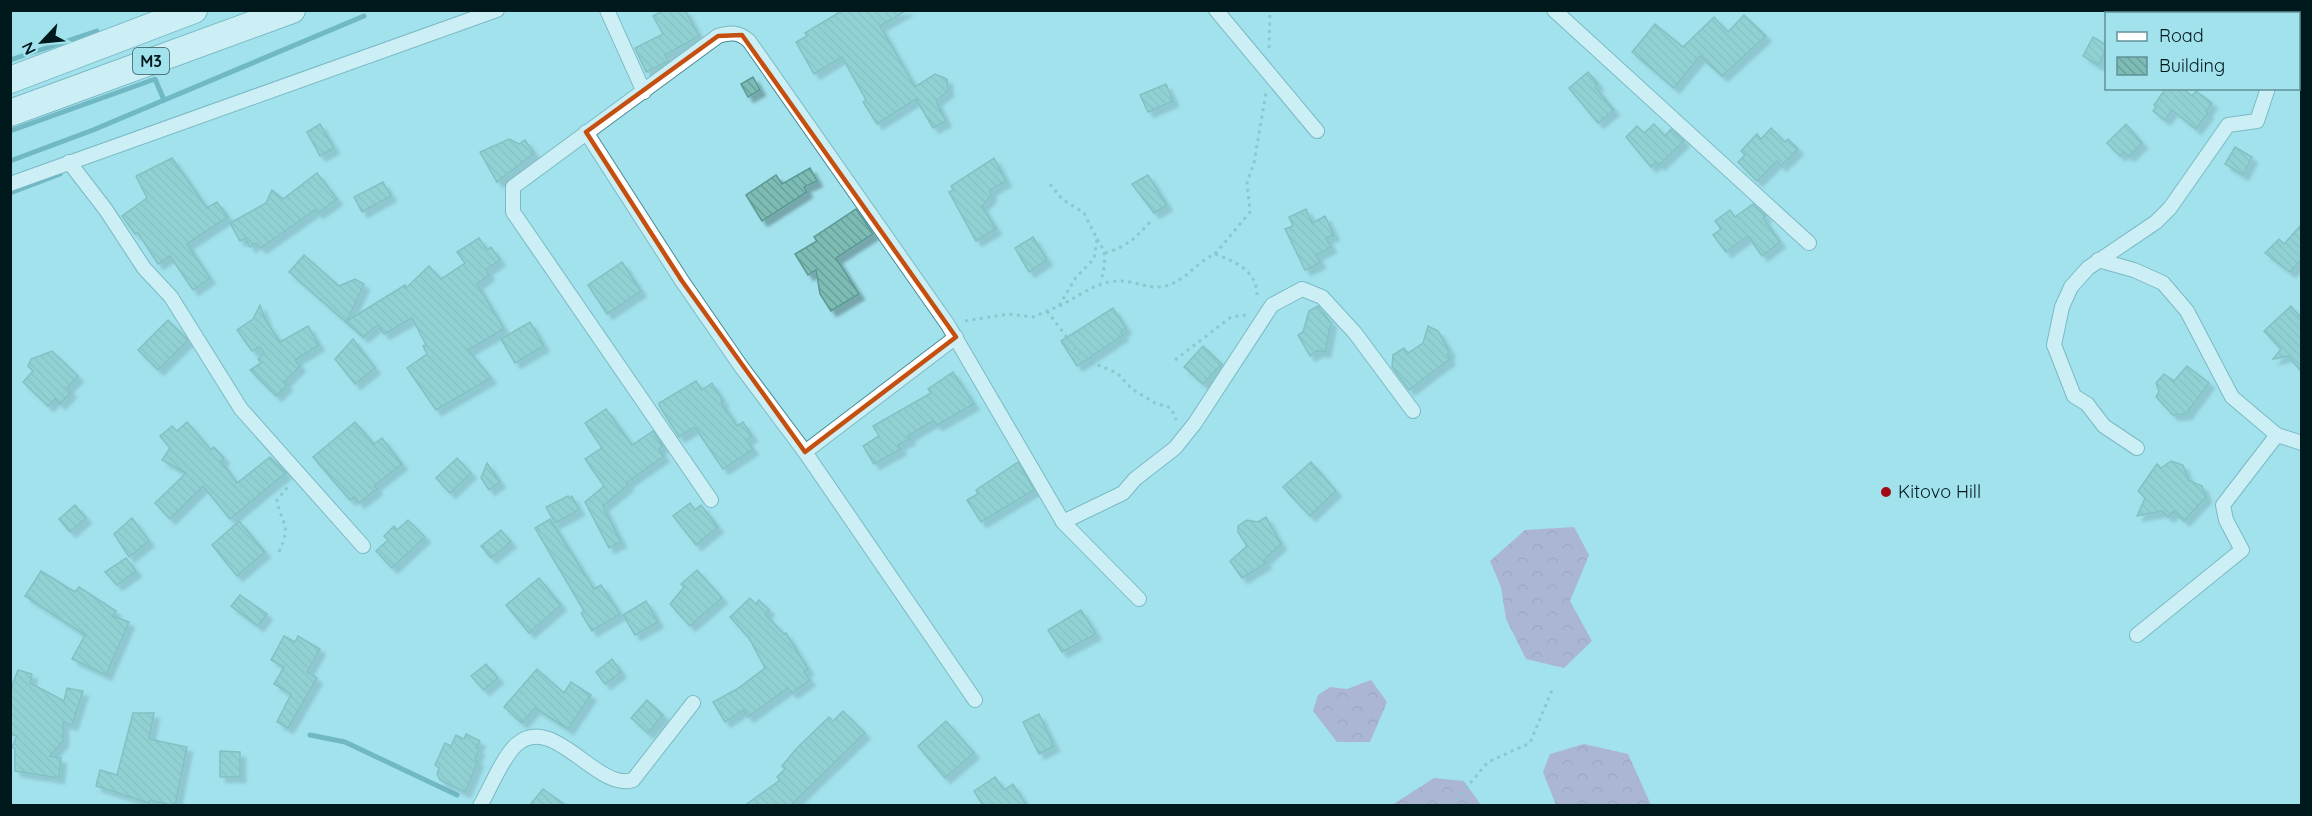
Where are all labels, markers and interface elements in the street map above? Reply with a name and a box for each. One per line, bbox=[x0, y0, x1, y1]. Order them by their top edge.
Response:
north arrow bbox=[12, 12, 72, 72]
legend bbox=[2105, 12, 2300, 90]
text: Road bbox=[2159, 24, 2204, 47]
text: N bbox=[17, 39, 40, 58]
road number: M3 bbox=[133, 48, 169, 74]
text: Building bbox=[2159, 54, 2225, 77]
place label: Kitovo Hill bbox=[1898, 480, 1981, 503]
marker: Kitovo Hill bbox=[1879, 485, 1893, 499]

